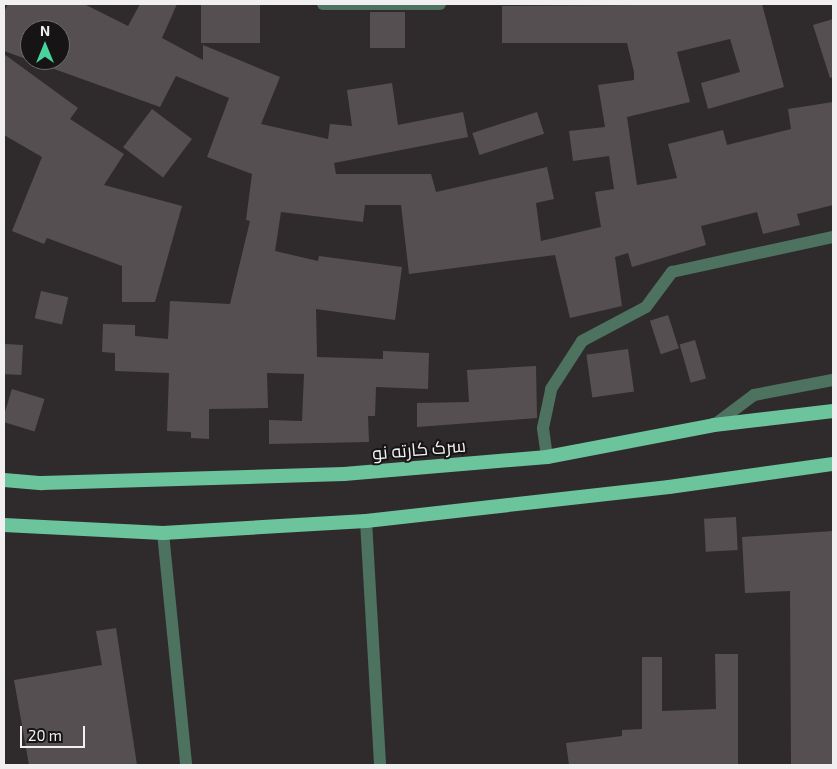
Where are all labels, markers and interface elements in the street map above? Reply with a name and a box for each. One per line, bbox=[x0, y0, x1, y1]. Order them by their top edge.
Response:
north arrow bbox=[20, 20, 70, 70]
text: N bbox=[40, 22, 50, 39]
street label: سرک کارته نو bbox=[371, 434, 467, 464]
scale bar bbox=[22, 716, 88, 748]
text: 20 m bbox=[28, 726, 62, 744]

